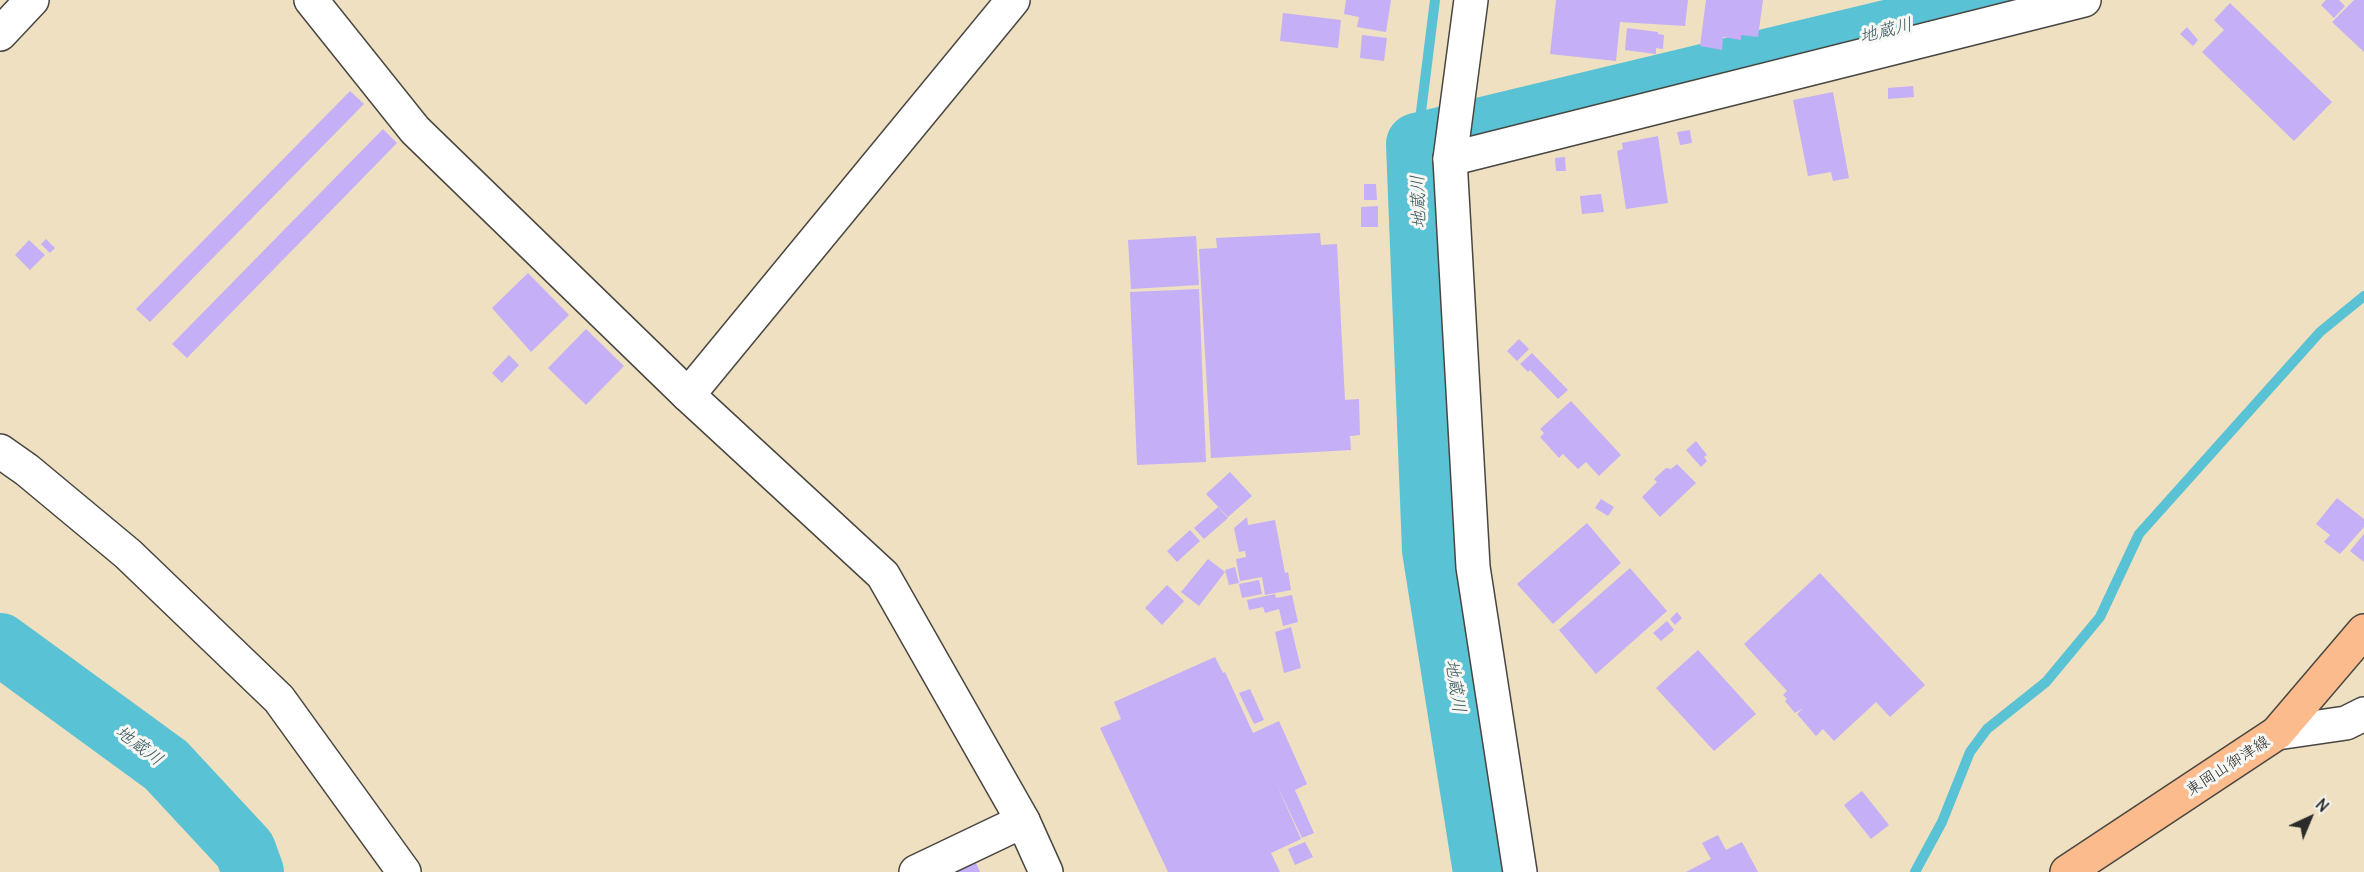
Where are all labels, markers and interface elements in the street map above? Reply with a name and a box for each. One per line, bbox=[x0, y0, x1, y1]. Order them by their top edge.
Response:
water label: 地蔵川 bbox=[1857, 14, 1915, 48]
water label: 地蔵川 bbox=[1407, 175, 1431, 229]
water label: 地蔵川 bbox=[1440, 658, 1470, 714]
water label: 地蔵川 bbox=[111, 721, 167, 771]
street label: 東岡山御津線 bbox=[2183, 732, 2273, 800]
north arrow bbox=[2280, 788, 2340, 848]
text: N bbox=[2312, 794, 2333, 816]

